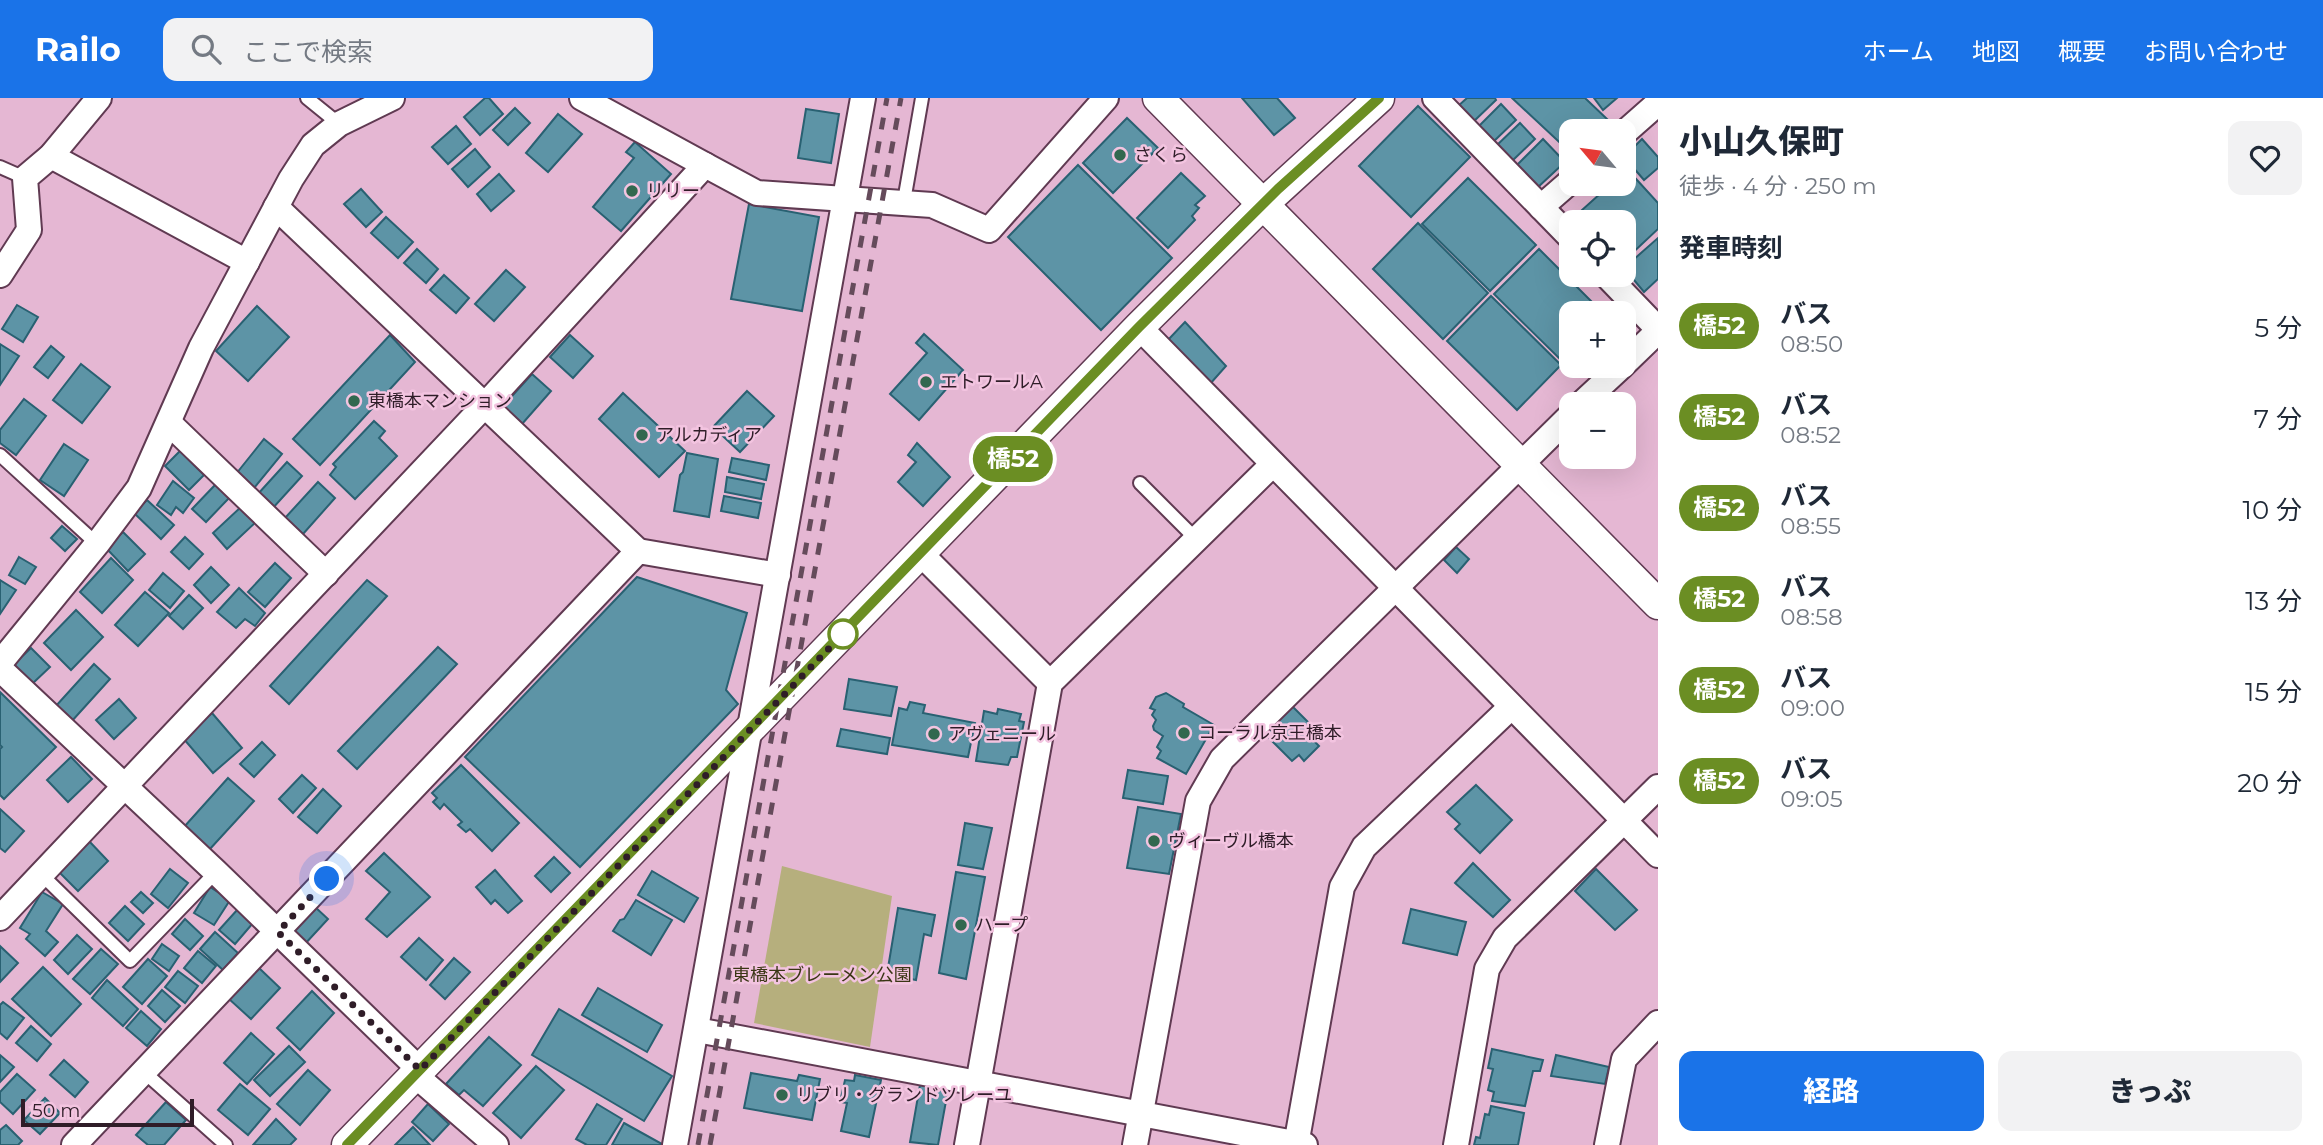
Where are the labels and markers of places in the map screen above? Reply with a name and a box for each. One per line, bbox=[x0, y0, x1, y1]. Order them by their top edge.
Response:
place label: さくら bbox=[1134, 144, 1188, 166]
marker: さくら bbox=[1112, 147, 1128, 163]
place label: リリー bbox=[646, 180, 700, 202]
marker: リリー bbox=[624, 183, 640, 199]
place label: エトワールA bbox=[940, 371, 1043, 393]
marker: エトワールA bbox=[918, 374, 934, 390]
place label: 東橋本マンション bbox=[368, 390, 512, 412]
marker: 東橋本マンション bbox=[346, 393, 362, 409]
place label: アルカディア bbox=[656, 424, 762, 446]
marker: アルカディア bbox=[634, 427, 650, 443]
unlabelled marker bbox=[828, 619, 858, 649]
place label: コーラル京王橋本 bbox=[1198, 722, 1342, 744]
place label: アヴェニール bbox=[948, 723, 1056, 745]
marker: コーラル京王橋本 bbox=[1176, 725, 1192, 741]
marker: アヴェニール bbox=[926, 726, 942, 742]
place label: ヴィーヴル橋本 bbox=[1168, 830, 1294, 852]
marker: ヴィーヴル橋本 bbox=[1146, 833, 1162, 849]
place label: ハープ bbox=[975, 914, 1028, 936]
marker: ハープ bbox=[953, 917, 969, 933]
place label: リブリ・グランドソレーユ bbox=[796, 1084, 1012, 1106]
marker: リブリ・グランドソレーユ bbox=[774, 1087, 790, 1103]

